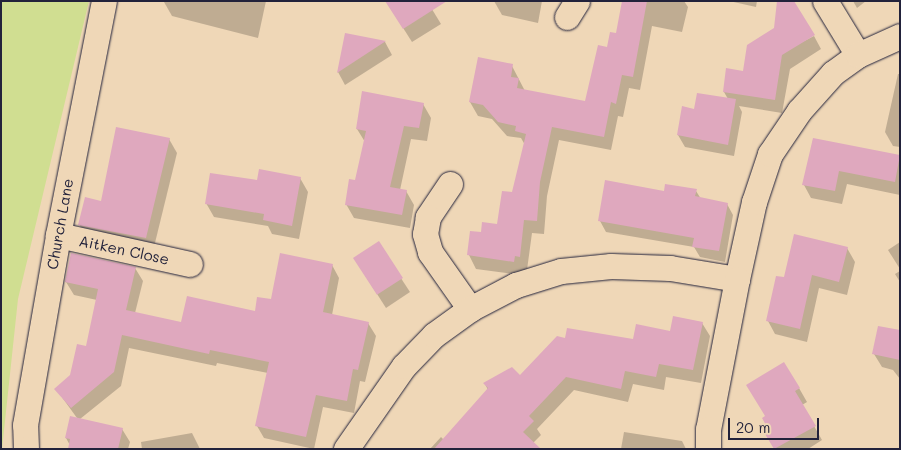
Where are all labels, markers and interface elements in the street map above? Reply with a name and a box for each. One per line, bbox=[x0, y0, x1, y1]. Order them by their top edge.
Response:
street label: Church Lane bbox=[43, 177, 77, 271]
street label: Aitken Close bbox=[77, 232, 171, 268]
scale bar bbox=[731, 408, 822, 440]
text: 20 m bbox=[736, 417, 770, 437]

